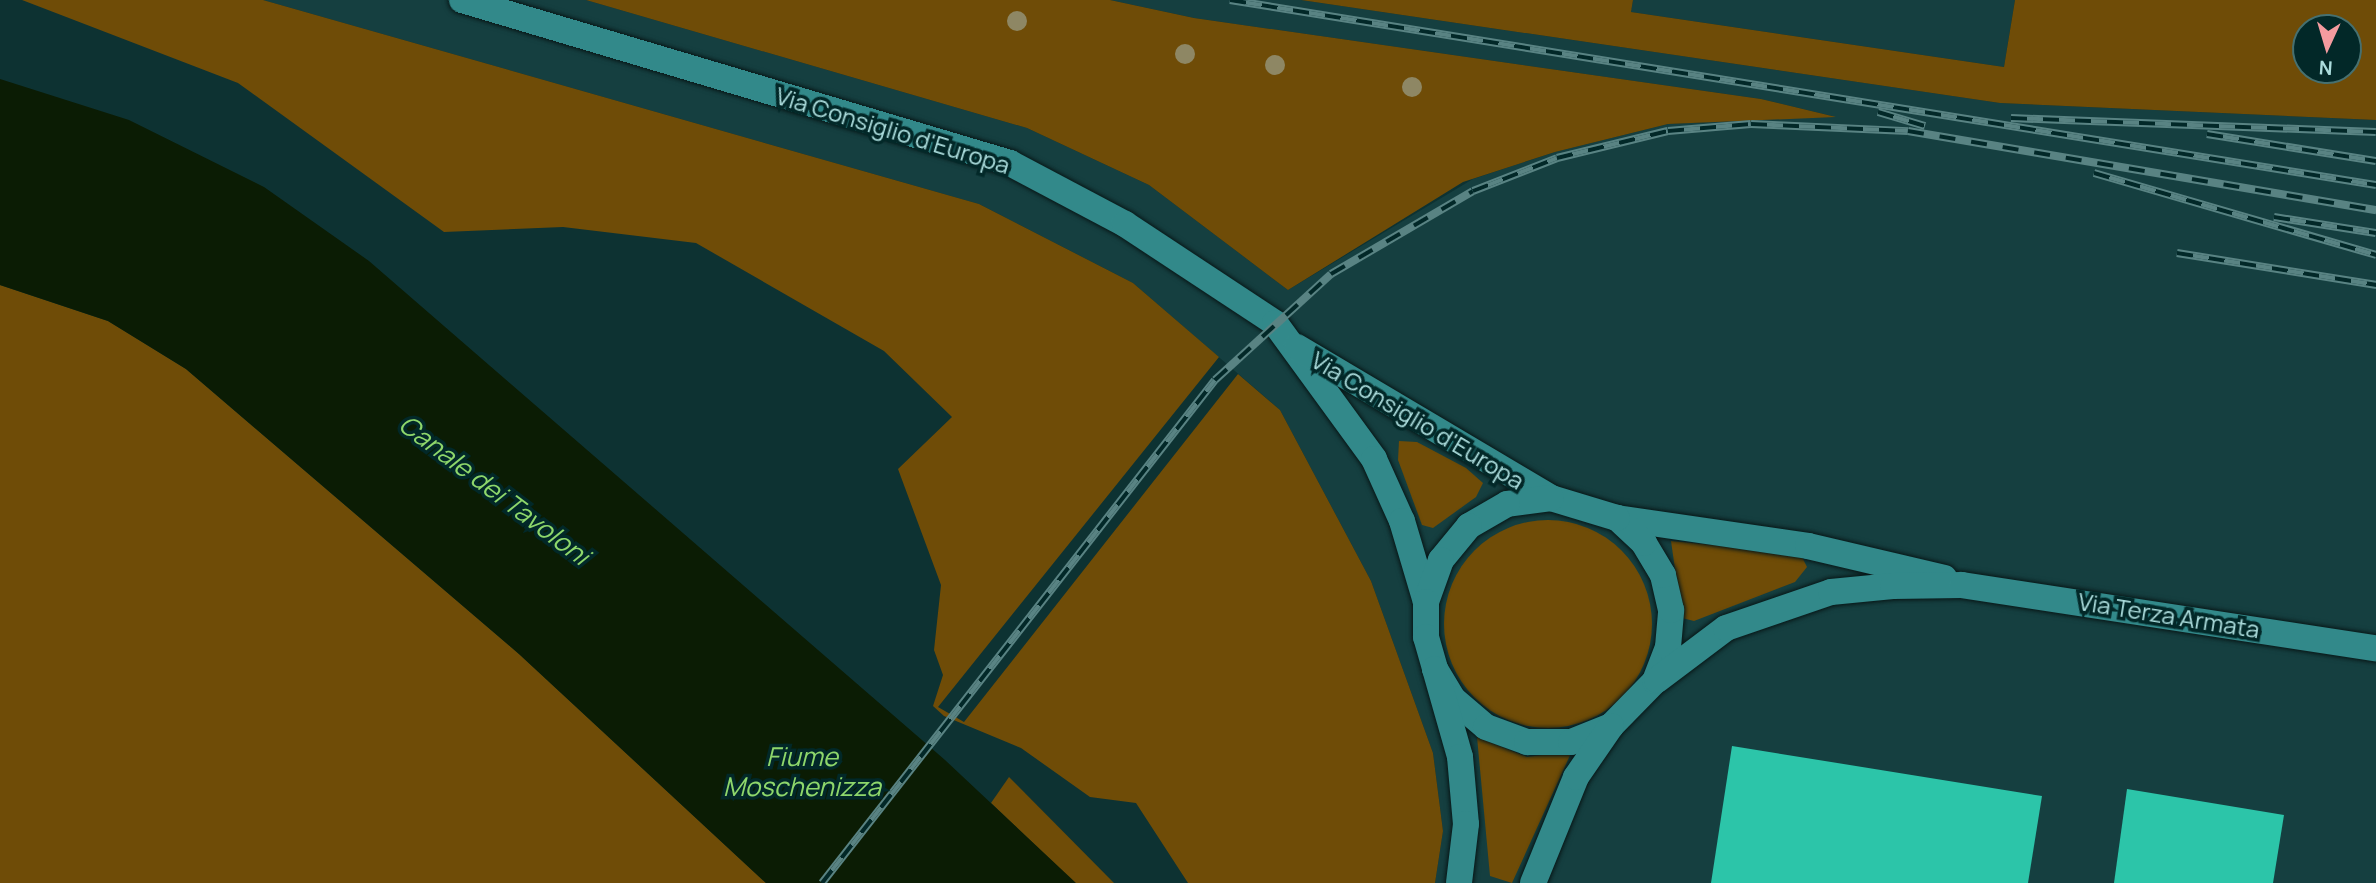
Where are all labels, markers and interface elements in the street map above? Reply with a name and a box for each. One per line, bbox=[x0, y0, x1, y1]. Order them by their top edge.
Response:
north arrow bbox=[2292, 14, 2362, 84]
text: N bbox=[2318, 55, 2333, 81]
street label: Via Consiglio d'Europa bbox=[772, 81, 1014, 179]
street label: Via Consiglio d'Europa bbox=[1306, 345, 1530, 495]
water label: Canale dei Tavoloni bbox=[393, 408, 595, 572]
street label: Via Terza Armata bbox=[2076, 586, 2262, 644]
water label: Fiume Moschenizza bbox=[723, 741, 881, 802]

